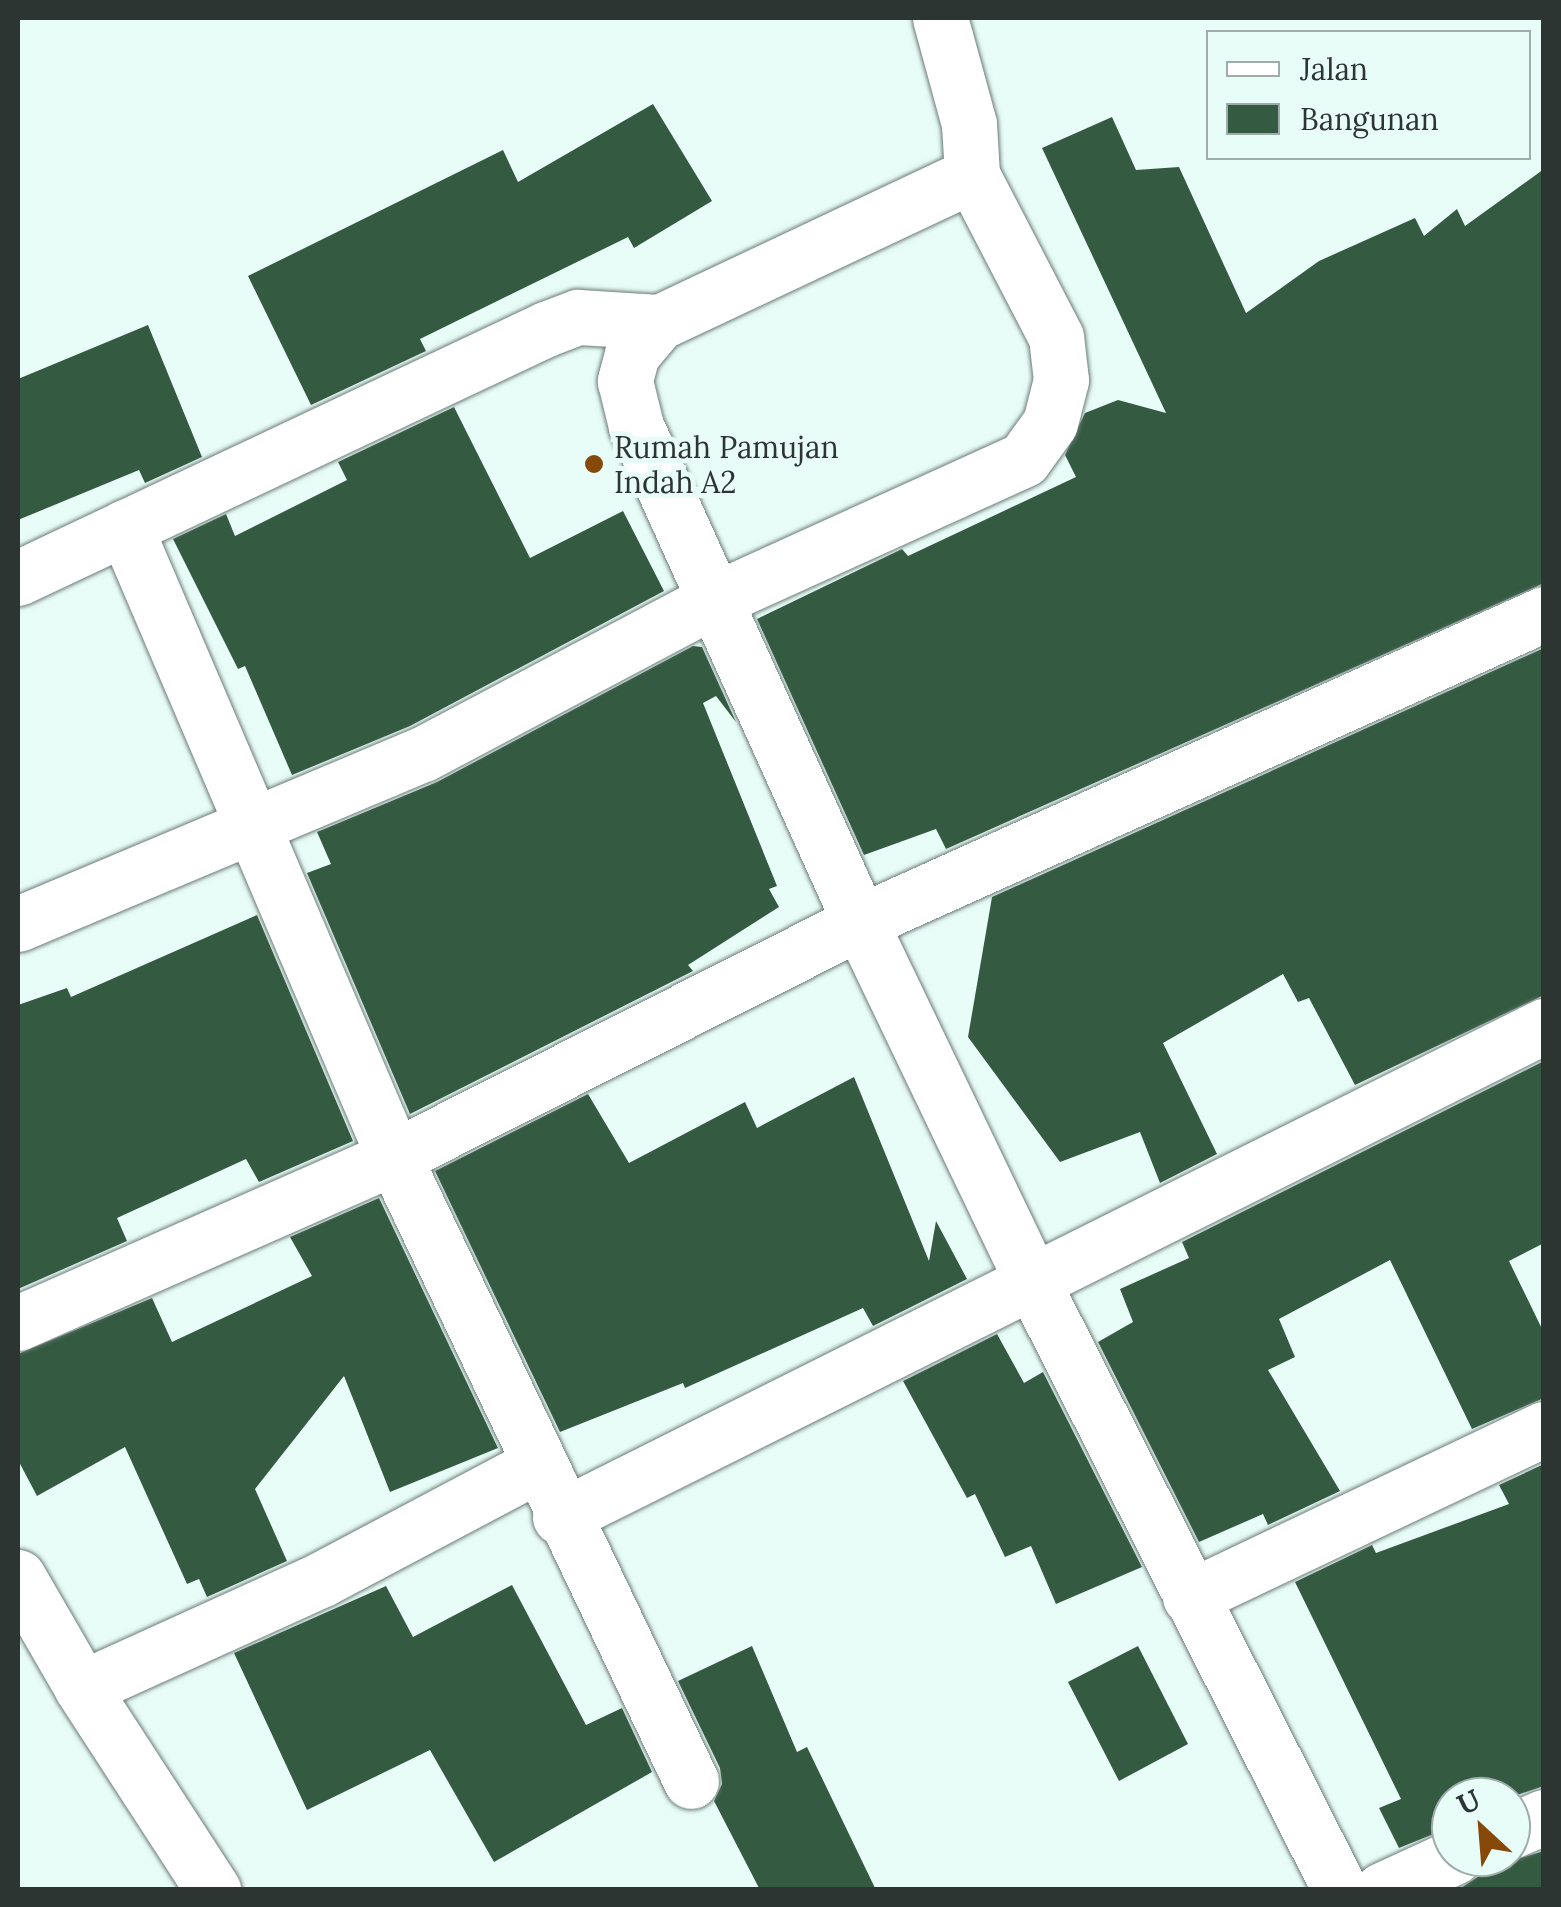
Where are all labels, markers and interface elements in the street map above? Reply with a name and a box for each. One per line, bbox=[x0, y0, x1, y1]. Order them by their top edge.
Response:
legend bbox=[1206, 30, 1531, 160]
text: Jalan bbox=[1300, 50, 1368, 88]
text: Bangunan bbox=[1300, 100, 1439, 138]
place label: Rumah Pamujan Indah A2 bbox=[614, 429, 839, 500]
marker: Rumah Pamujan Indah A2 bbox=[583, 453, 605, 475]
north arrow bbox=[1431, 1777, 1531, 1877]
text: U bbox=[1451, 1781, 1486, 1823]

